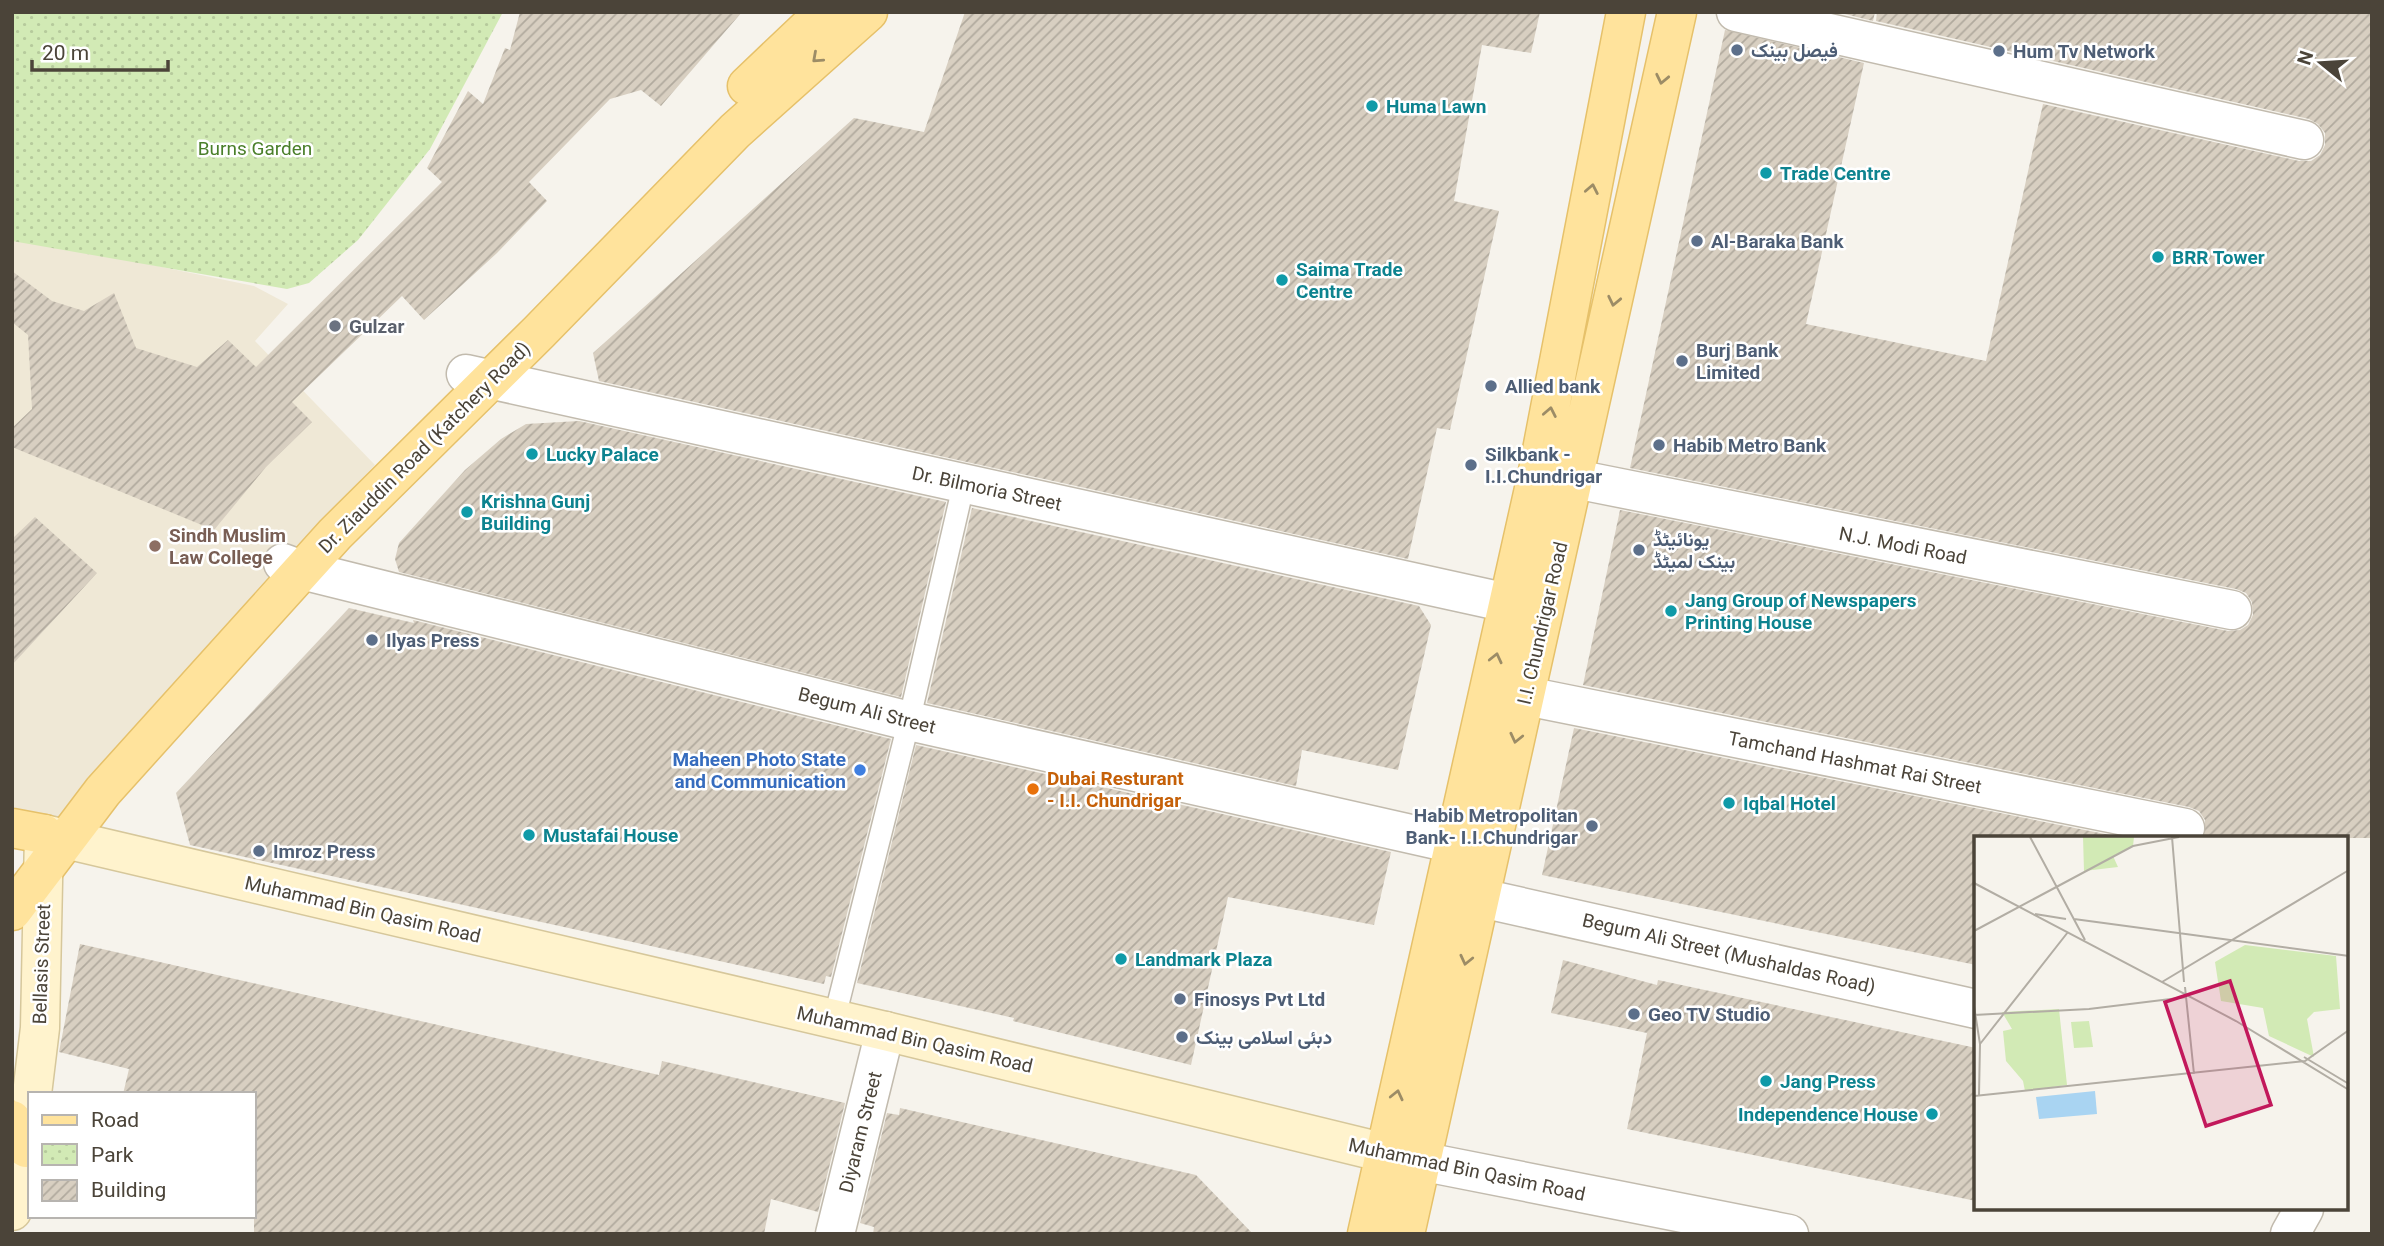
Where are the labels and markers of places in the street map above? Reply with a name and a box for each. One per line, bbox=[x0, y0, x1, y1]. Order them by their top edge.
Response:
place label: فیصل بینک bbox=[1751, 39, 1838, 62]
place label: Hum Tv Network bbox=[2013, 40, 2156, 63]
marker: فیصل بینک bbox=[1729, 42, 1745, 58]
marker: Hum Tv Network bbox=[1991, 43, 2007, 59]
place label: Huma Lawn bbox=[1386, 95, 1486, 118]
marker: Huma Lawn bbox=[1364, 98, 1380, 114]
place label: Trade Centre bbox=[1780, 162, 1890, 185]
marker: Trade Centre bbox=[1758, 165, 1774, 181]
place label: Al-Baraka Bank bbox=[1711, 230, 1844, 253]
marker: Al-Baraka Bank bbox=[1689, 233, 1705, 249]
place label: BRR Tower bbox=[2172, 246, 2265, 269]
marker: BRR Tower bbox=[2150, 249, 2166, 265]
place label: Saima Trade Centre bbox=[1296, 258, 1403, 303]
marker: Saima Trade Centre bbox=[1274, 272, 1290, 288]
place label: Gulzar bbox=[349, 315, 404, 338]
marker: Gulzar bbox=[327, 318, 343, 334]
place label: Burj Bank Limited bbox=[1696, 339, 1779, 384]
marker: Burj Bank Limited bbox=[1674, 353, 1690, 369]
place label: Allied bank bbox=[1505, 375, 1601, 398]
marker: Allied bank bbox=[1483, 378, 1499, 394]
place label: Habib Metro Bank bbox=[1673, 434, 1827, 457]
marker: Habib Metro Bank bbox=[1651, 437, 1667, 453]
place label: Lucky Palace bbox=[546, 443, 659, 466]
place label: Silkbank - I.I.Chundrigar bbox=[1485, 443, 1602, 488]
marker: Lucky Palace bbox=[524, 446, 540, 462]
marker: Silkbank - I.I.Chundrigar bbox=[1463, 457, 1479, 473]
place label: Krishna Gunj Building bbox=[481, 490, 590, 535]
marker: Krishna Gunj Building bbox=[459, 504, 475, 520]
place label: Sindh Muslim Law College bbox=[169, 524, 286, 569]
place label: یونائیٹڈ بینک لمیٹڈ bbox=[1653, 528, 1735, 573]
marker: Sindh Muslim Law College bbox=[147, 538, 163, 554]
marker: یونائیٹڈ بینک لمیٹڈ bbox=[1631, 542, 1647, 558]
place label: Jang Group of Newspapers Printing House bbox=[1685, 589, 1917, 634]
marker: Jang Group of Newspapers Printing House bbox=[1663, 603, 1679, 619]
place label: Ilyas Press bbox=[386, 629, 480, 652]
marker: Ilyas Press bbox=[364, 632, 380, 648]
place label: Maheen Photo State and Communication bbox=[672, 748, 846, 793]
marker: Maheen Photo State and Communication bbox=[852, 762, 868, 778]
place label: Dubai Resturant - I.I. Chundrigar bbox=[1047, 767, 1184, 812]
marker: Dubai Resturant - I.I. Chundrigar bbox=[1025, 781, 1041, 797]
place label: Iqbal Hotel bbox=[1743, 792, 1836, 815]
marker: Iqbal Hotel bbox=[1721, 795, 1737, 811]
place label: Habib Metropolitan Bank- I.I.Chundrigar bbox=[1406, 804, 1578, 849]
marker: Habib Metropolitan Bank- I.I.Chundrigar bbox=[1584, 818, 1600, 834]
place label: Mustafai House bbox=[543, 824, 678, 847]
marker: Mustafai House bbox=[521, 827, 537, 843]
place label: Imroz Press bbox=[273, 840, 376, 863]
marker: Imroz Press bbox=[251, 843, 267, 859]
place label: Landmark Plaza bbox=[1135, 948, 1273, 971]
marker: Landmark Plaza bbox=[1113, 951, 1129, 967]
place label: Finosys Pvt Ltd bbox=[1194, 988, 1325, 1011]
marker: Finosys Pvt Ltd bbox=[1172, 991, 1188, 1007]
place label: Geo TV Studio bbox=[1648, 1003, 1771, 1026]
marker: Geo TV Studio bbox=[1626, 1006, 1642, 1022]
place label: دبئی اسلامی بینک bbox=[1196, 1026, 1332, 1049]
marker: دبئی اسلامی بینک bbox=[1174, 1029, 1190, 1045]
place label: Jang Press bbox=[1780, 1070, 1876, 1093]
marker: Jang Press bbox=[1758, 1073, 1774, 1089]
place label: Independence House bbox=[1738, 1103, 1918, 1126]
marker: Independence House bbox=[1924, 1106, 1940, 1122]

